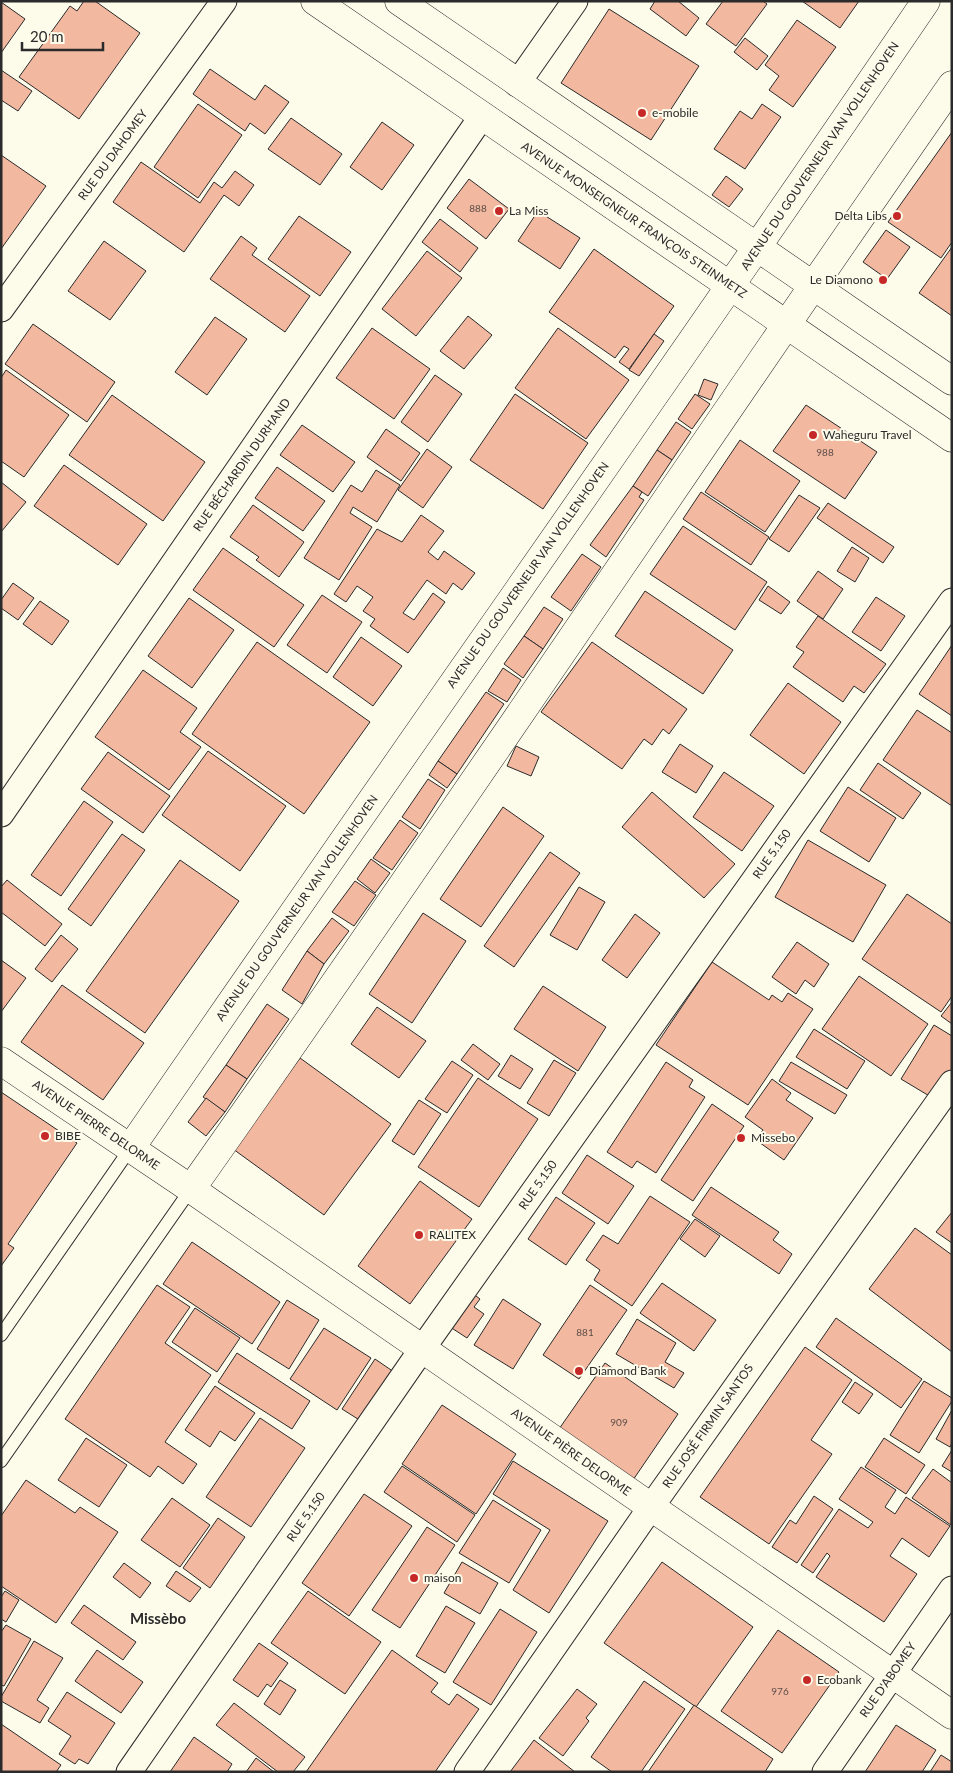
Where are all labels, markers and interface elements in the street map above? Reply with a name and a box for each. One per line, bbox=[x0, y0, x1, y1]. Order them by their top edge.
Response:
scale bar bbox=[22, 20, 104, 52]
text: 20 m bbox=[30, 27, 64, 45]
street label: AVENUE DU GOUVERNEUR VAN VOLLENHOVEN bbox=[737, 39, 902, 273]
place label: e-mobile bbox=[652, 105, 698, 120]
street label: RUE DU DAHOMEY bbox=[75, 106, 151, 203]
marker: e-mobile bbox=[636, 107, 648, 119]
street label: AVENUE MONSEIGNEUR FRANÇOIS STEINMETZ bbox=[519, 138, 750, 301]
house number: 888 bbox=[469, 202, 487, 214]
place label: La Miss bbox=[509, 203, 549, 218]
marker: La Miss bbox=[493, 205, 505, 217]
place label: Delta Libs bbox=[834, 208, 887, 223]
marker: Delta Libs bbox=[891, 210, 903, 222]
place label: Le Diamono bbox=[810, 272, 873, 287]
marker: Le Diamono bbox=[877, 274, 889, 286]
street label: RUE BÉCHARDIN DURHAND bbox=[190, 395, 293, 534]
place label: Waheguru Travel bbox=[823, 427, 912, 442]
marker: Waheguru Travel bbox=[807, 429, 819, 441]
house number: 988 bbox=[816, 446, 834, 458]
street label: AVENUE DU GOUVERNEUR VAN VOLLENHOVEN bbox=[443, 459, 612, 691]
street label: AVENUE DU GOUVERNEUR VAN VOLLENHOVEN bbox=[212, 792, 381, 1024]
street label: RUE 5.150 bbox=[749, 826, 794, 881]
street label: AVENUE PIERRE DELORME bbox=[30, 1076, 163, 1173]
place label: BIBE bbox=[55, 1128, 81, 1143]
marker: BIBE bbox=[39, 1130, 51, 1142]
place label: Missebo bbox=[751, 1130, 795, 1145]
marker: Missebo bbox=[735, 1132, 747, 1144]
street label: RUE 5.150 bbox=[515, 1157, 560, 1212]
place label: RALITEX bbox=[429, 1227, 476, 1242]
marker: RALITEX bbox=[413, 1229, 425, 1241]
house number: 881 bbox=[576, 1326, 594, 1338]
street label: RUE JOSÉ FIRMIN SANTOS bbox=[659, 1361, 756, 1491]
place label: Diamond Bank bbox=[589, 1363, 667, 1378]
marker: Diamond Bank bbox=[573, 1365, 585, 1377]
street label: AVENUE PIÈRE DELORME bbox=[509, 1405, 634, 1499]
house number: 909 bbox=[610, 1416, 628, 1428]
street label: RUE 5.150 bbox=[283, 1489, 328, 1544]
place label: maison bbox=[424, 1570, 461, 1585]
marker: maison bbox=[408, 1572, 420, 1584]
district label: Missèbo bbox=[130, 1609, 186, 1627]
street label: RUE D'ABOMEY bbox=[856, 1639, 919, 1720]
place label: Ecobank bbox=[817, 1672, 862, 1687]
marker: Ecobank bbox=[801, 1674, 813, 1686]
house number: 976 bbox=[771, 1685, 789, 1697]

